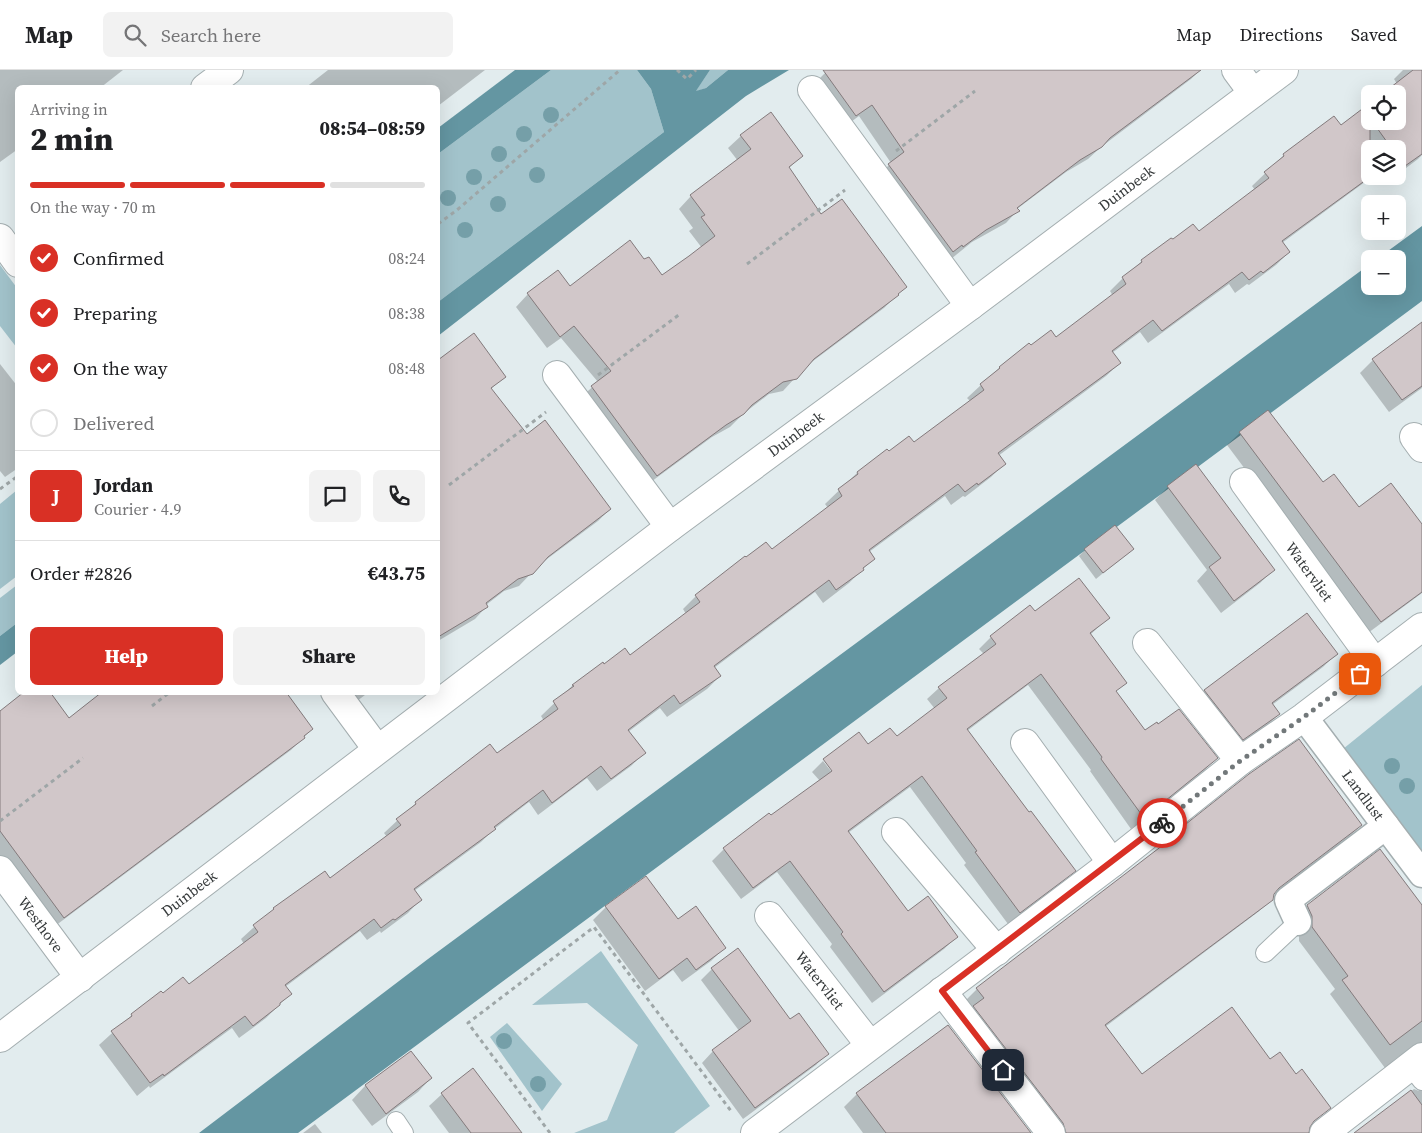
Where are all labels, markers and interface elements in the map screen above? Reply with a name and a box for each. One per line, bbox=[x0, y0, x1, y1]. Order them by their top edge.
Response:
search box bbox=[103, 12, 453, 57]
text: Map bbox=[25, 18, 73, 51]
icon: search bbox=[121, 21, 149, 49]
text: Search here bbox=[161, 22, 261, 48]
text: Map bbox=[1176, 22, 1212, 47]
text: Directions bbox=[1240, 22, 1323, 47]
text: Saved bbox=[1351, 22, 1397, 47]
map controls bbox=[1361, 85, 1406, 295]
button: locate bbox=[1361, 85, 1406, 130]
text: Arriving in bbox=[30, 98, 108, 120]
text: 08:54–08:59 bbox=[320, 115, 425, 141]
text: 2 min bbox=[30, 117, 113, 161]
button: layers bbox=[1361, 140, 1406, 185]
street label: Duinbeek bbox=[1094, 160, 1159, 216]
button: + bbox=[1361, 195, 1406, 240]
text: On the way · 70 m bbox=[30, 196, 156, 218]
icon: check bbox=[30, 244, 58, 272]
text: Confirmed bbox=[73, 245, 164, 271]
text: 08:24 bbox=[388, 247, 425, 269]
button: − bbox=[1361, 250, 1406, 295]
icon: check bbox=[30, 299, 58, 327]
text: Preparing bbox=[73, 300, 157, 326]
text: 08:38 bbox=[388, 302, 425, 324]
icon: check bbox=[30, 354, 58, 382]
text: On the way bbox=[73, 355, 168, 381]
text: 08:48 bbox=[388, 357, 425, 379]
street label: Duinbeek bbox=[763, 406, 829, 462]
text: Delivered bbox=[73, 410, 154, 436]
button: chat bbox=[309, 470, 361, 522]
button: phone bbox=[373, 470, 425, 522]
text: Jordan bbox=[94, 472, 153, 498]
text: J bbox=[52, 483, 60, 509]
text: Courier · 4.9 bbox=[94, 498, 182, 520]
street label: Watervliet bbox=[1281, 538, 1338, 606]
text: Order #2826 bbox=[30, 560, 132, 586]
text: €43.75 bbox=[368, 560, 425, 586]
button: Help bbox=[30, 627, 223, 685]
button: Share bbox=[233, 627, 425, 685]
pin bbox=[1339, 653, 1381, 695]
icon: bag bbox=[1346, 660, 1374, 688]
street label: Landlust bbox=[1337, 765, 1389, 825]
courier bbox=[1137, 798, 1187, 848]
icon: bike bbox=[1148, 809, 1176, 837]
street label: Duinbeek bbox=[157, 865, 222, 921]
street label: Westhove bbox=[13, 892, 69, 957]
street label: Watervliet bbox=[790, 947, 850, 1014]
pin bbox=[982, 1049, 1024, 1091]
icon: home bbox=[989, 1056, 1017, 1084]

